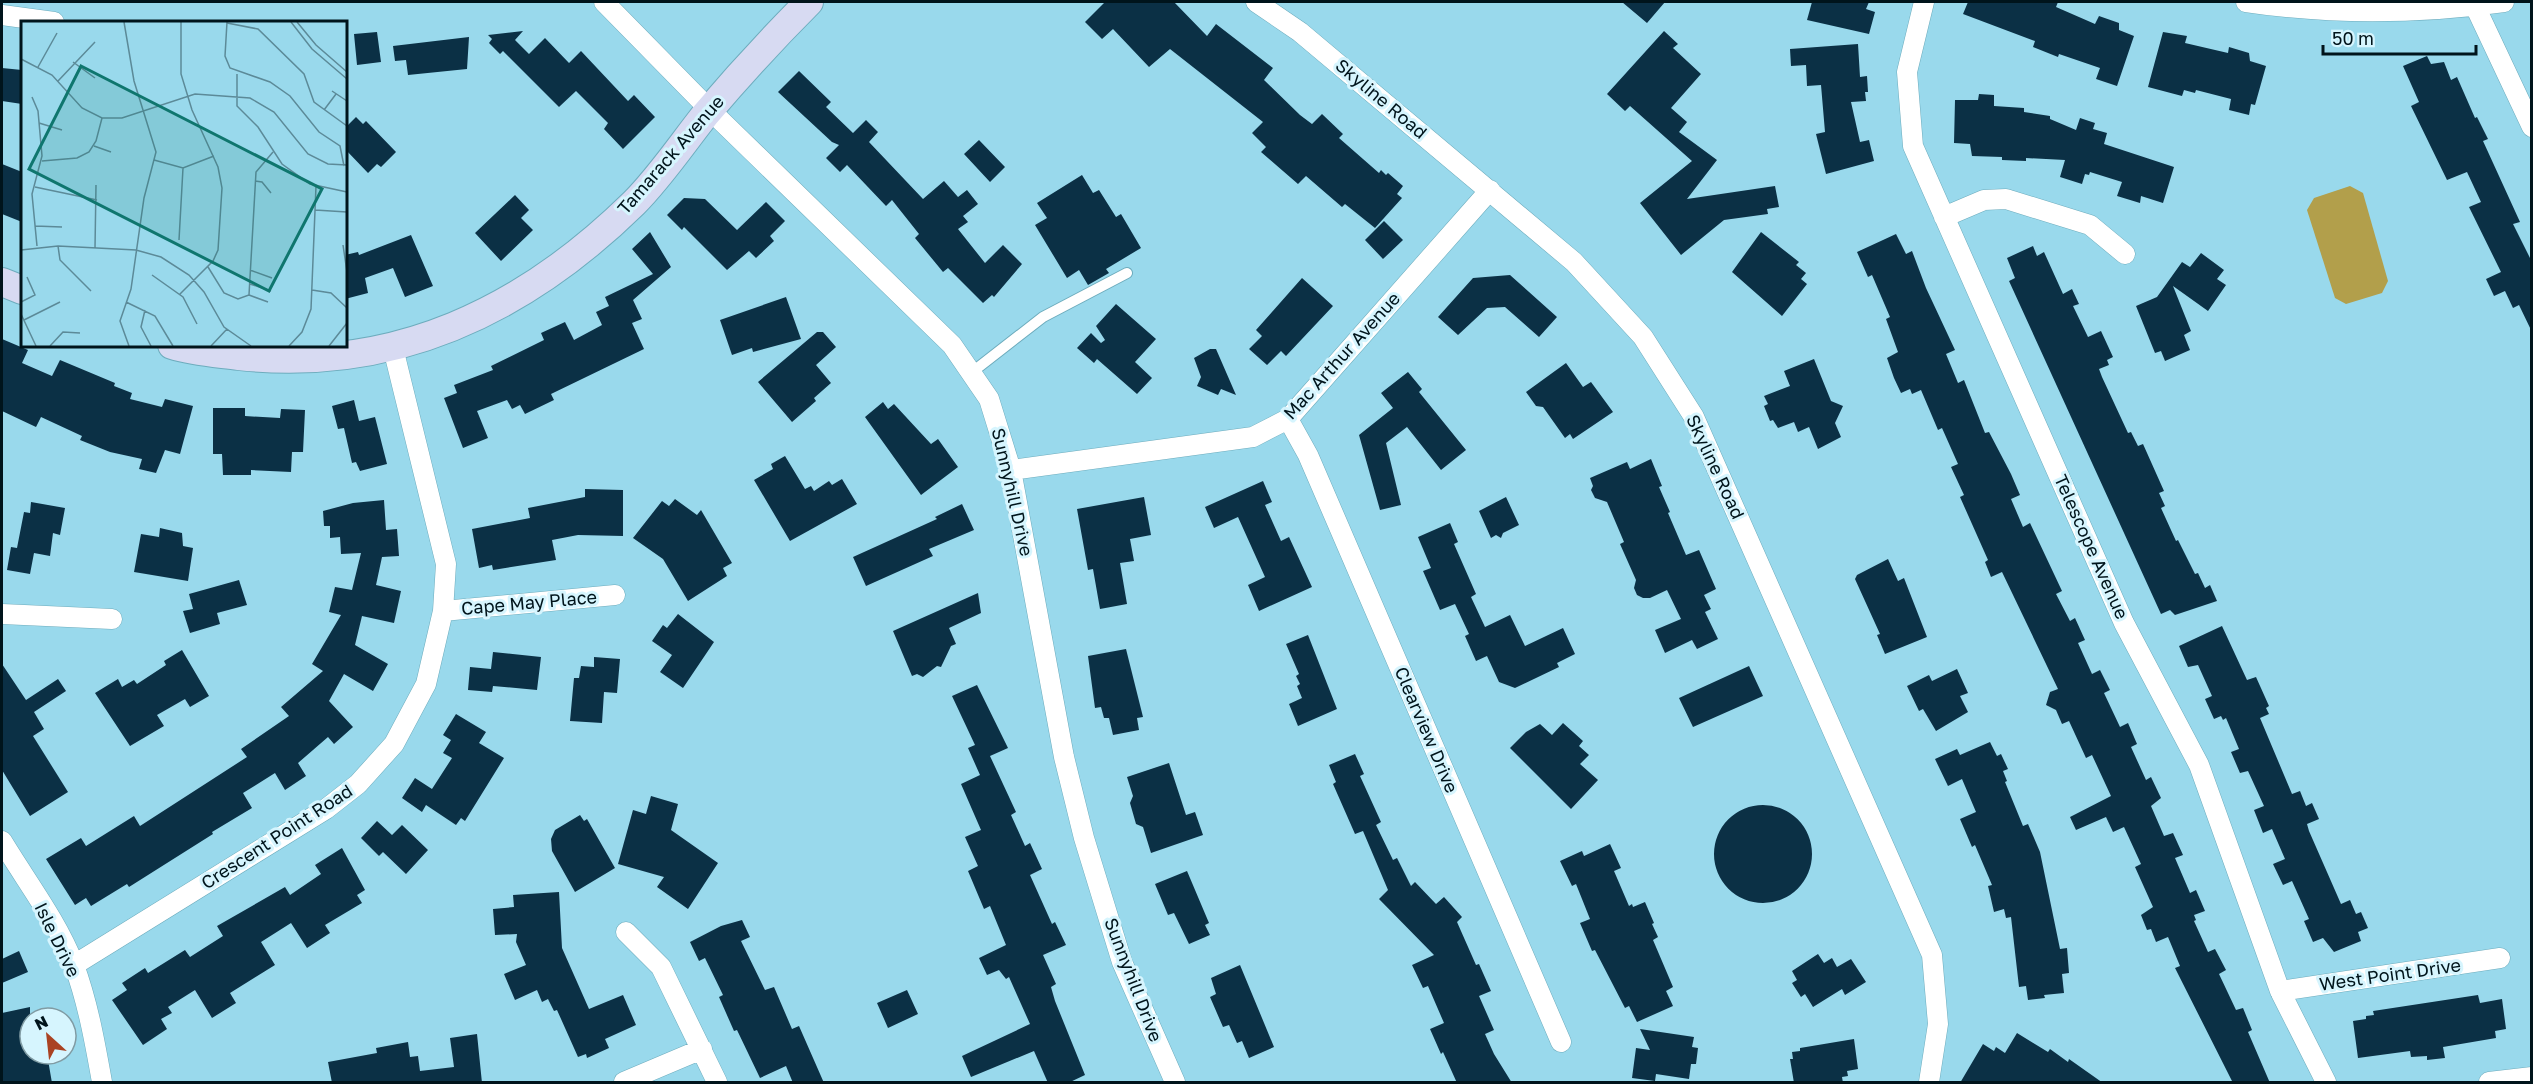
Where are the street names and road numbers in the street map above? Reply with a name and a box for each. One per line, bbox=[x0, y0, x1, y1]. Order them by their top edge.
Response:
street label: Skyline Road bbox=[1331, 54, 1432, 143]
street label: Tamarack Avenue bbox=[612, 90, 728, 218]
street label: Mac Arthur Avenue bbox=[1278, 287, 1404, 423]
street label: Skyline Road bbox=[1682, 411, 1750, 522]
street label: Sunnyhill Drive bbox=[988, 426, 1038, 558]
street label: Telescope Avenue bbox=[2050, 471, 2134, 622]
street label: Cape May Place bbox=[460, 585, 598, 619]
street label: Clearview Drive bbox=[1390, 663, 1463, 796]
street label: Crescent Point Road bbox=[197, 779, 356, 893]
street label: Isle Drive bbox=[30, 899, 85, 980]
street label: Sunnyhill Drive bbox=[1100, 915, 1168, 1045]
street label: West Point Drive bbox=[2318, 953, 2462, 995]

